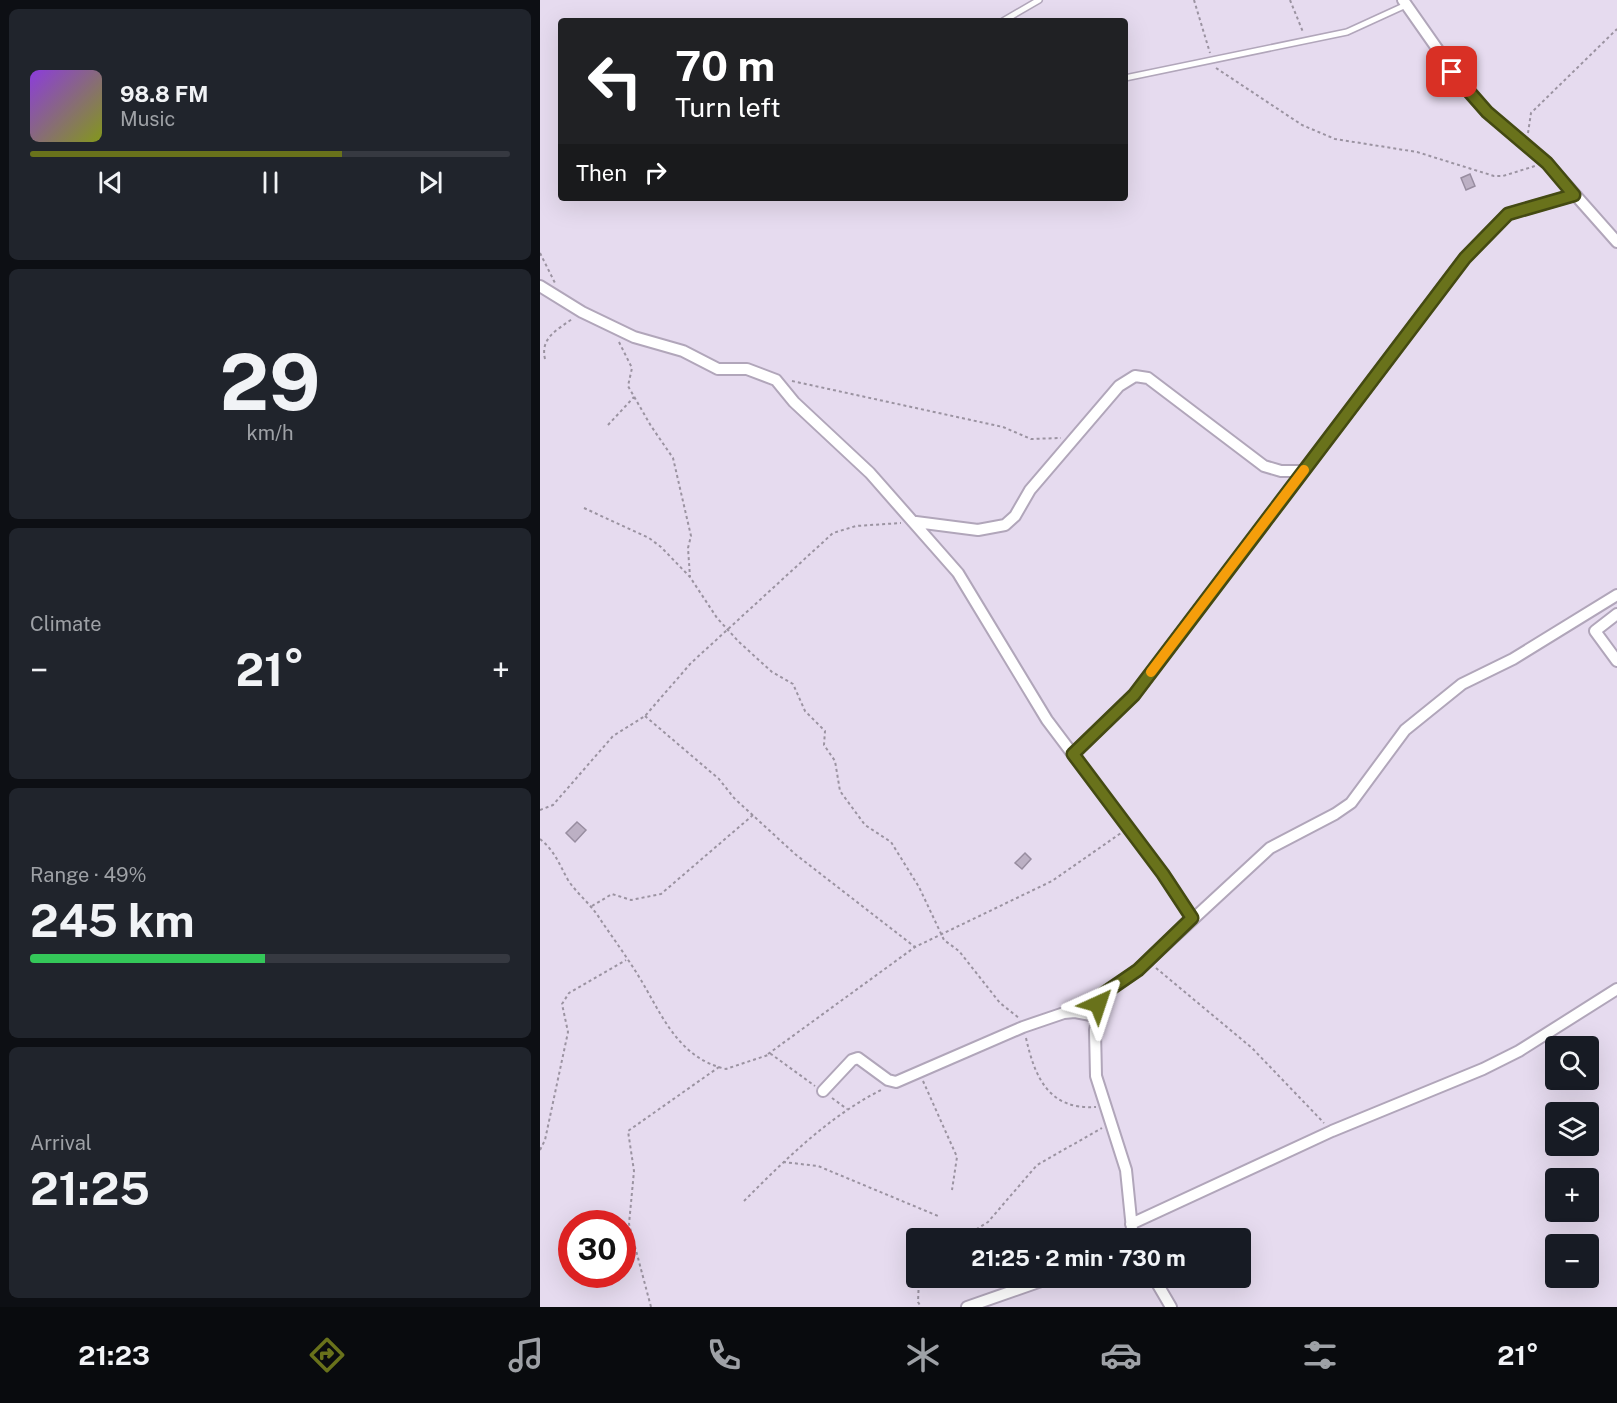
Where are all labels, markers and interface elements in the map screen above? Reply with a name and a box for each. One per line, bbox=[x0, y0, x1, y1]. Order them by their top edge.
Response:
text: 70 m bbox=[675, 41, 775, 90]
icon: left bbox=[576, 42, 654, 120]
pin bbox=[1426, 46, 1477, 97]
icon: arrive bbox=[1435, 55, 1468, 88]
text: 98.8 FM bbox=[120, 81, 209, 107]
text: Turn left bbox=[675, 91, 781, 123]
text: Music bbox=[120, 107, 175, 131]
icon: right bbox=[639, 156, 672, 189]
text: Then bbox=[576, 160, 627, 186]
icon: previous bbox=[94, 166, 127, 199]
icon: pause bbox=[254, 166, 287, 199]
icon: next bbox=[414, 166, 447, 199]
text: 29 bbox=[220, 336, 320, 428]
text: km/h bbox=[246, 421, 294, 445]
text: Climate bbox=[30, 612, 102, 636]
text: 21° bbox=[235, 643, 305, 696]
text: − bbox=[30, 651, 48, 689]
text: + bbox=[492, 651, 510, 689]
text: Range · 49% bbox=[30, 863, 147, 887]
text: 245 km bbox=[30, 894, 194, 947]
position arrow bbox=[1066, 972, 1130, 1036]
map controls bbox=[1545, 1036, 1599, 1288]
button: search bbox=[1545, 1036, 1599, 1090]
button: layers bbox=[1545, 1102, 1599, 1156]
text: Arrival bbox=[30, 1131, 92, 1155]
text: 21:25 bbox=[30, 1162, 150, 1215]
button: + bbox=[1545, 1168, 1599, 1222]
speed limit sign: 30 bbox=[558, 1210, 636, 1288]
button: − bbox=[1545, 1234, 1599, 1288]
text: 21:25 · 2 min · 730 m bbox=[971, 1245, 1186, 1271]
icon: directions bbox=[306, 1334, 348, 1376]
icon: music bbox=[505, 1334, 547, 1376]
icon: phone bbox=[703, 1334, 745, 1376]
icon: climate bbox=[902, 1334, 944, 1376]
icon: car bbox=[1100, 1334, 1142, 1376]
icon: filters bbox=[1299, 1334, 1341, 1376]
text: 21:23 bbox=[78, 1339, 150, 1371]
text: 21° bbox=[1497, 1339, 1539, 1371]

